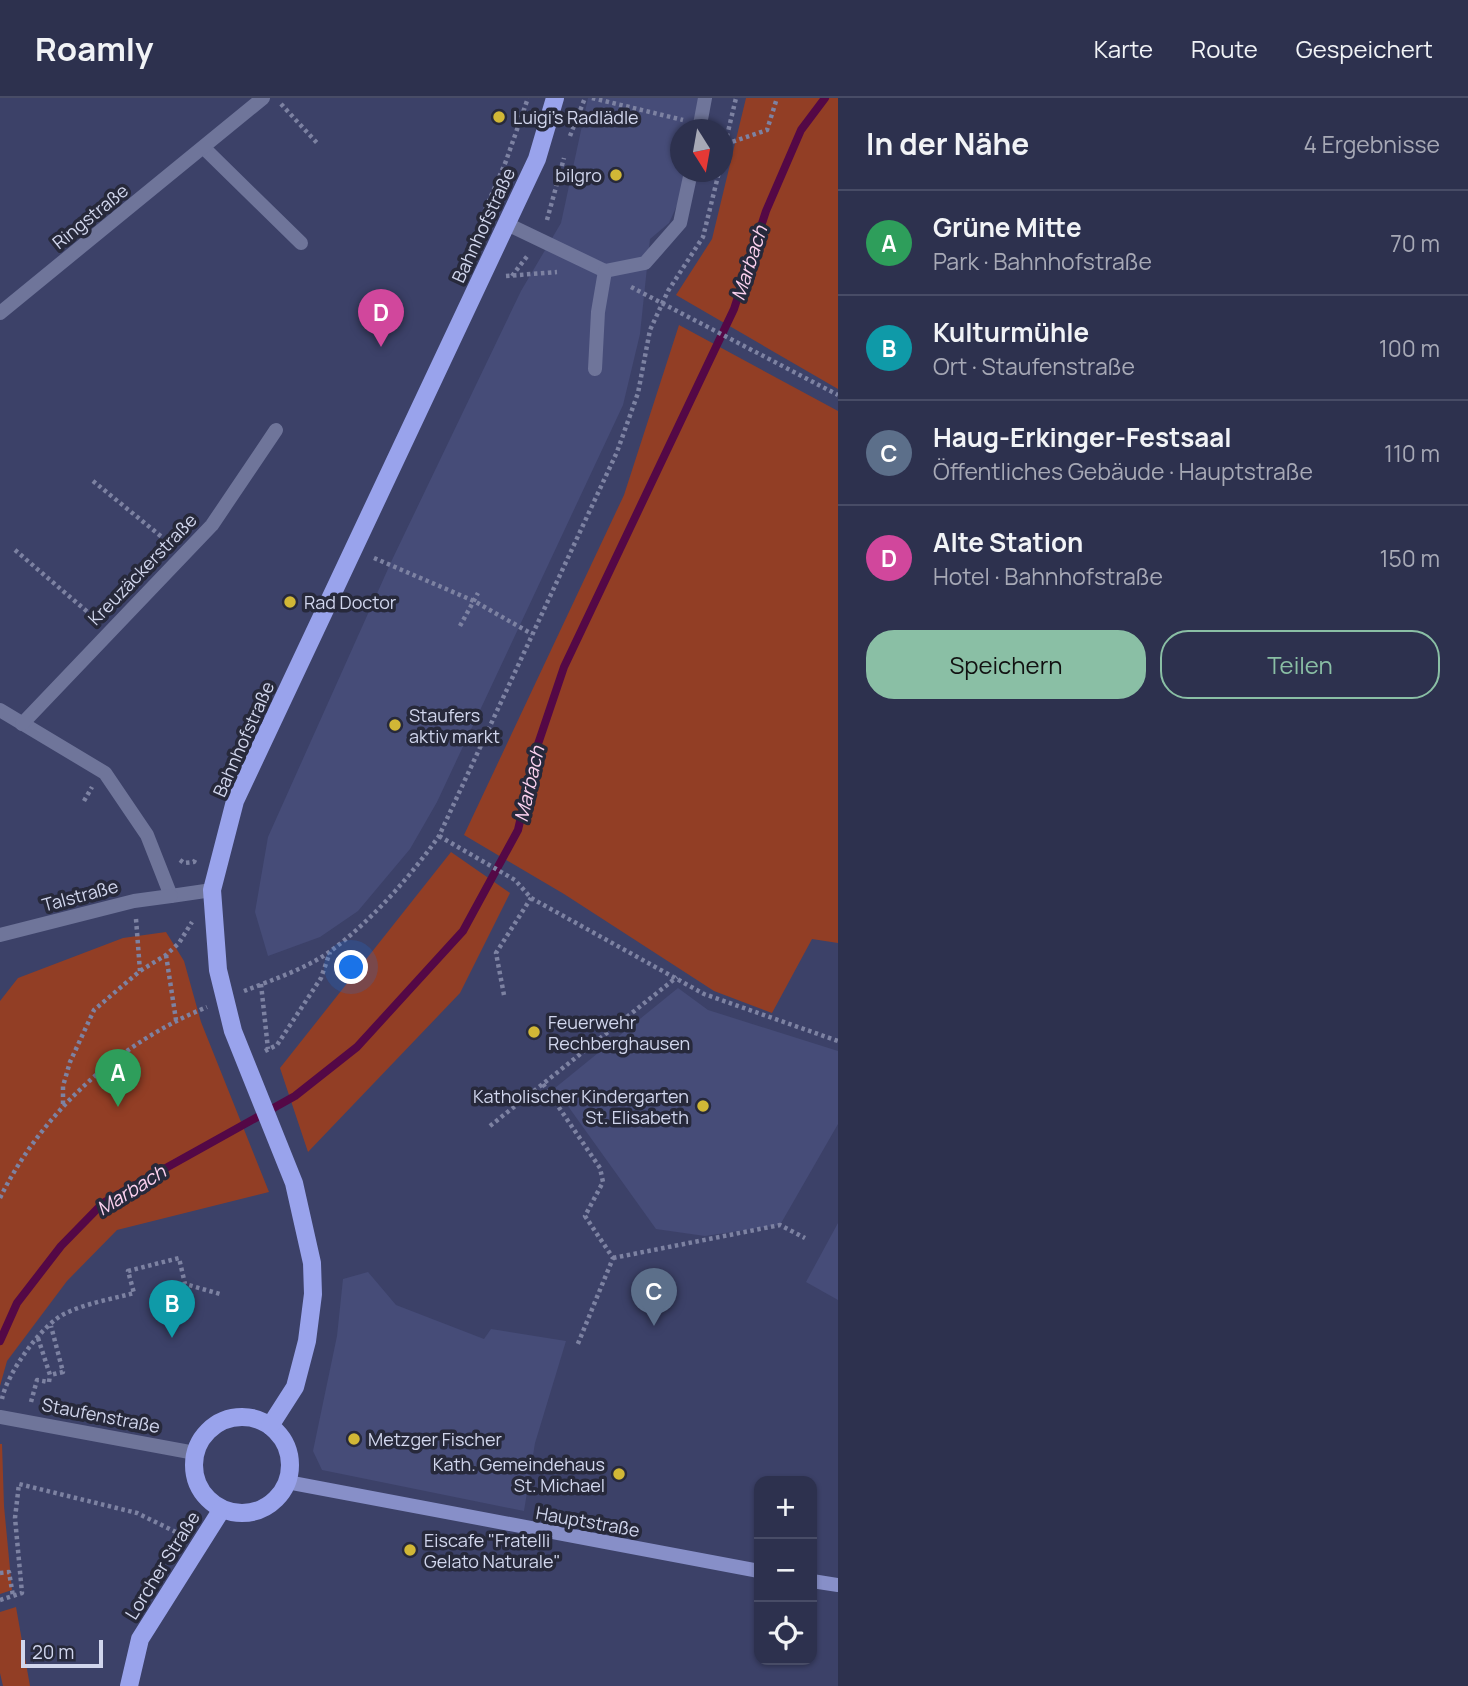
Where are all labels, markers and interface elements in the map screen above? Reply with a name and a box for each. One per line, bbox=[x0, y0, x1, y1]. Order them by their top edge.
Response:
text: Roamly bbox=[35, 26, 154, 71]
text: Karte bbox=[1094, 32, 1153, 65]
text: Route bbox=[1191, 32, 1258, 65]
text: Gespeichert bbox=[1296, 32, 1433, 65]
place label: Luigi's Radlädle bbox=[513, 105, 639, 129]
marker: Luigi's Radlädle bbox=[491, 109, 507, 125]
north arrow bbox=[670, 119, 733, 182]
text: In der Nähe bbox=[866, 123, 1029, 164]
text: 4 Ergebnisse bbox=[1304, 128, 1440, 160]
place label: bilgro bbox=[555, 163, 602, 187]
street label: Bahnhofstraße bbox=[446, 164, 520, 286]
marker: bilgro bbox=[608, 167, 624, 183]
street label: Ringstraße bbox=[47, 178, 133, 254]
text: Grüne Mitte bbox=[933, 209, 1082, 245]
water label: Marbach bbox=[725, 222, 773, 304]
text: A bbox=[881, 227, 897, 259]
text: 70 m bbox=[1390, 227, 1440, 259]
text: Park · Bahnhofstraße bbox=[933, 245, 1152, 277]
pin: D bbox=[358, 289, 404, 347]
text: Kulturmühle bbox=[933, 314, 1089, 350]
text: B bbox=[882, 332, 896, 364]
text: 100 m bbox=[1379, 332, 1440, 364]
text: Ort · Staufenstraße bbox=[933, 350, 1135, 382]
text: Haug-Erkinger-Festsaal bbox=[933, 419, 1232, 455]
text: C bbox=[881, 437, 898, 469]
text: 110 m bbox=[1384, 437, 1440, 469]
text: Öffentliches Gebäude · Hauptstraße bbox=[933, 455, 1313, 487]
street label: Kreuzäckerstraße bbox=[82, 508, 202, 630]
text: Alte Station bbox=[933, 524, 1083, 560]
text: D bbox=[881, 542, 897, 574]
text: 150 m bbox=[1380, 542, 1440, 574]
text: Hotel · Bahnhofstraße bbox=[933, 560, 1163, 592]
place label: Rad Doctor bbox=[304, 590, 397, 614]
marker: Rad Doctor bbox=[282, 594, 298, 610]
button: Speichern bbox=[866, 630, 1146, 699]
button: Teilen bbox=[1160, 630, 1440, 699]
street label: Bahnhofstraße bbox=[207, 677, 279, 801]
place label: Staufers aktiv markt bbox=[409, 703, 500, 748]
marker: Staufers aktiv markt bbox=[387, 717, 403, 733]
water label: Marbach bbox=[508, 743, 550, 824]
street label: Talstraße bbox=[39, 873, 121, 917]
your location bbox=[334, 950, 368, 984]
place label: Feuerwehr Rechberghausen bbox=[548, 1010, 690, 1055]
marker: Feuerwehr Rechberghausen bbox=[526, 1024, 542, 1040]
pin: A bbox=[95, 1049, 141, 1107]
place label: Katholischer Kindergarten St. Elisabeth bbox=[473, 1084, 689, 1129]
marker: Katholischer Kindergarten St. Elisabeth bbox=[695, 1098, 711, 1114]
water label: Marbach bbox=[91, 1158, 171, 1221]
pin: C bbox=[631, 1268, 677, 1326]
pin: B bbox=[149, 1280, 195, 1338]
street label: Staufenstraße bbox=[40, 1392, 162, 1438]
place label: Metzger Fischer bbox=[368, 1427, 503, 1451]
marker: Metzger Fischer bbox=[346, 1431, 362, 1447]
place label: Kath. Gemeindehaus St. Michael bbox=[433, 1452, 605, 1497]
marker: Kath. Gemeindehaus St. Michael bbox=[611, 1466, 627, 1482]
map controls bbox=[754, 1476, 817, 1665]
button: + bbox=[754, 1476, 817, 1539]
street label: Hauptstraße bbox=[534, 1500, 642, 1542]
street label: Lorcher Straße bbox=[119, 1506, 205, 1624]
place label: Eiscafe "Fratelli Gelato Naturale" bbox=[424, 1528, 561, 1573]
button: − bbox=[754, 1539, 817, 1602]
marker: Eiscafe "Fratelli Gelato Naturale" bbox=[402, 1542, 418, 1558]
button: locate bbox=[754, 1602, 817, 1665]
scale bar bbox=[21, 1637, 103, 1669]
text: 20 m bbox=[32, 1639, 74, 1665]

